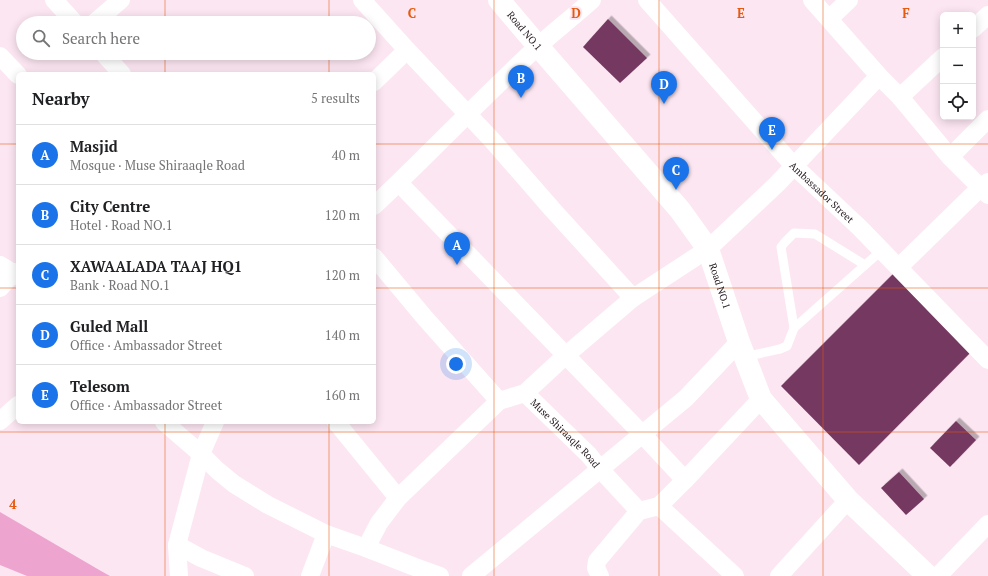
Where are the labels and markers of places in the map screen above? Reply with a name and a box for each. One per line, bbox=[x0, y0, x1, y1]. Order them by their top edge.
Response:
pin: B bbox=[508, 65, 534, 98]
pin: D bbox=[651, 71, 677, 104]
pin: E bbox=[759, 117, 785, 150]
pin: C bbox=[663, 157, 689, 190]
pin: A bbox=[444, 232, 470, 265]

